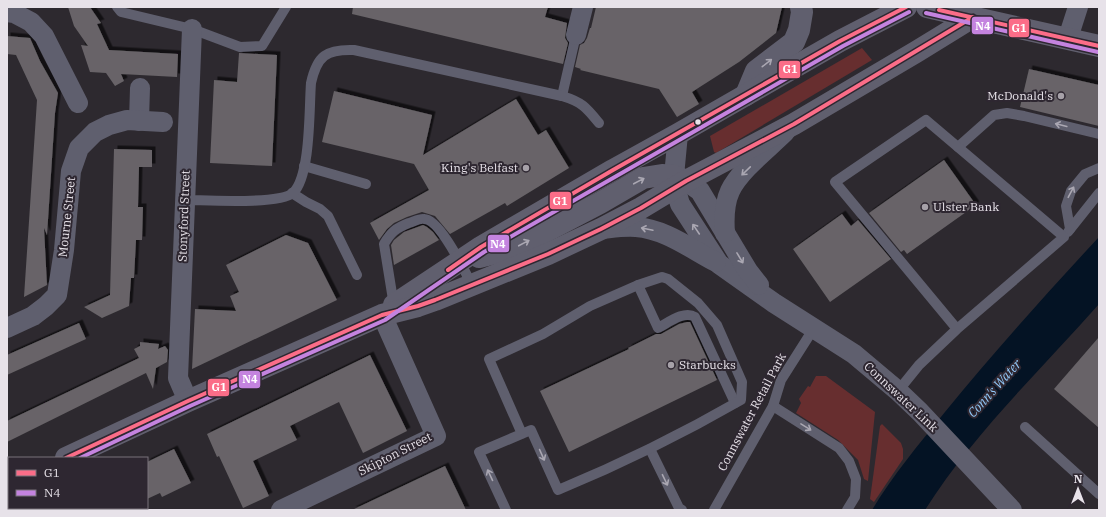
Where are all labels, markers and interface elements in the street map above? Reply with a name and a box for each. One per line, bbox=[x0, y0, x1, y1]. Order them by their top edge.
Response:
line badge: N4 bbox=[971, 16, 994, 35]
line badge: G1 bbox=[1008, 18, 1030, 38]
text: N4 bbox=[975, 19, 991, 33]
text: G1 bbox=[1011, 21, 1027, 35]
one-way arrow bbox=[761, 59, 772, 67]
line badge: G1 bbox=[778, 60, 801, 79]
text: G1 bbox=[782, 62, 798, 76]
place label: McDonald's bbox=[987, 88, 1053, 103]
marker: McDonald's bbox=[1056, 91, 1066, 101]
unlabelled marker bbox=[693, 117, 703, 127]
one-way arrow bbox=[1055, 120, 1068, 128]
place label: King's Belfast bbox=[441, 160, 518, 175]
marker: King's Belfast bbox=[521, 163, 531, 173]
one-way arrow bbox=[741, 166, 751, 176]
street label: Stonyford Street bbox=[174, 170, 193, 262]
street label: Mourne Street bbox=[55, 176, 78, 258]
one-way arrow bbox=[632, 177, 644, 184]
one-way arrow bbox=[1068, 187, 1076, 199]
line badge: G1 bbox=[549, 191, 572, 210]
text: G1 bbox=[552, 194, 568, 208]
place label: Ulster Bank bbox=[933, 199, 999, 214]
marker: Ulster Bank bbox=[920, 202, 930, 212]
one-way arrow bbox=[692, 224, 700, 235]
one-way arrow bbox=[640, 225, 653, 233]
line badge: N4 bbox=[487, 234, 510, 253]
text: N4 bbox=[490, 237, 506, 251]
one-way arrow bbox=[518, 238, 530, 246]
one-way arrow bbox=[736, 252, 744, 264]
street label: Connswater Retail Park bbox=[714, 350, 789, 473]
water label: Conn's Water bbox=[964, 355, 1025, 421]
place label: Starbucks bbox=[679, 357, 736, 372]
street label: Connswater Link bbox=[861, 359, 941, 435]
marker: Starbucks bbox=[666, 360, 676, 370]
line badge: N4 bbox=[238, 370, 261, 389]
text: N4 bbox=[242, 372, 258, 386]
line badge: G1 bbox=[207, 378, 230, 397]
text: G1 bbox=[211, 380, 227, 394]
one-way arrow bbox=[800, 423, 811, 431]
street label: Skipton Street bbox=[356, 429, 434, 478]
one-way arrow bbox=[539, 449, 546, 461]
legend bbox=[8, 457, 148, 509]
text: G1 bbox=[44, 465, 60, 480]
one-way arrow bbox=[486, 469, 493, 481]
north arrow bbox=[1058, 469, 1098, 509]
text: N bbox=[1074, 472, 1083, 486]
one-way arrow bbox=[662, 474, 670, 486]
text: N4 bbox=[44, 485, 61, 500]

